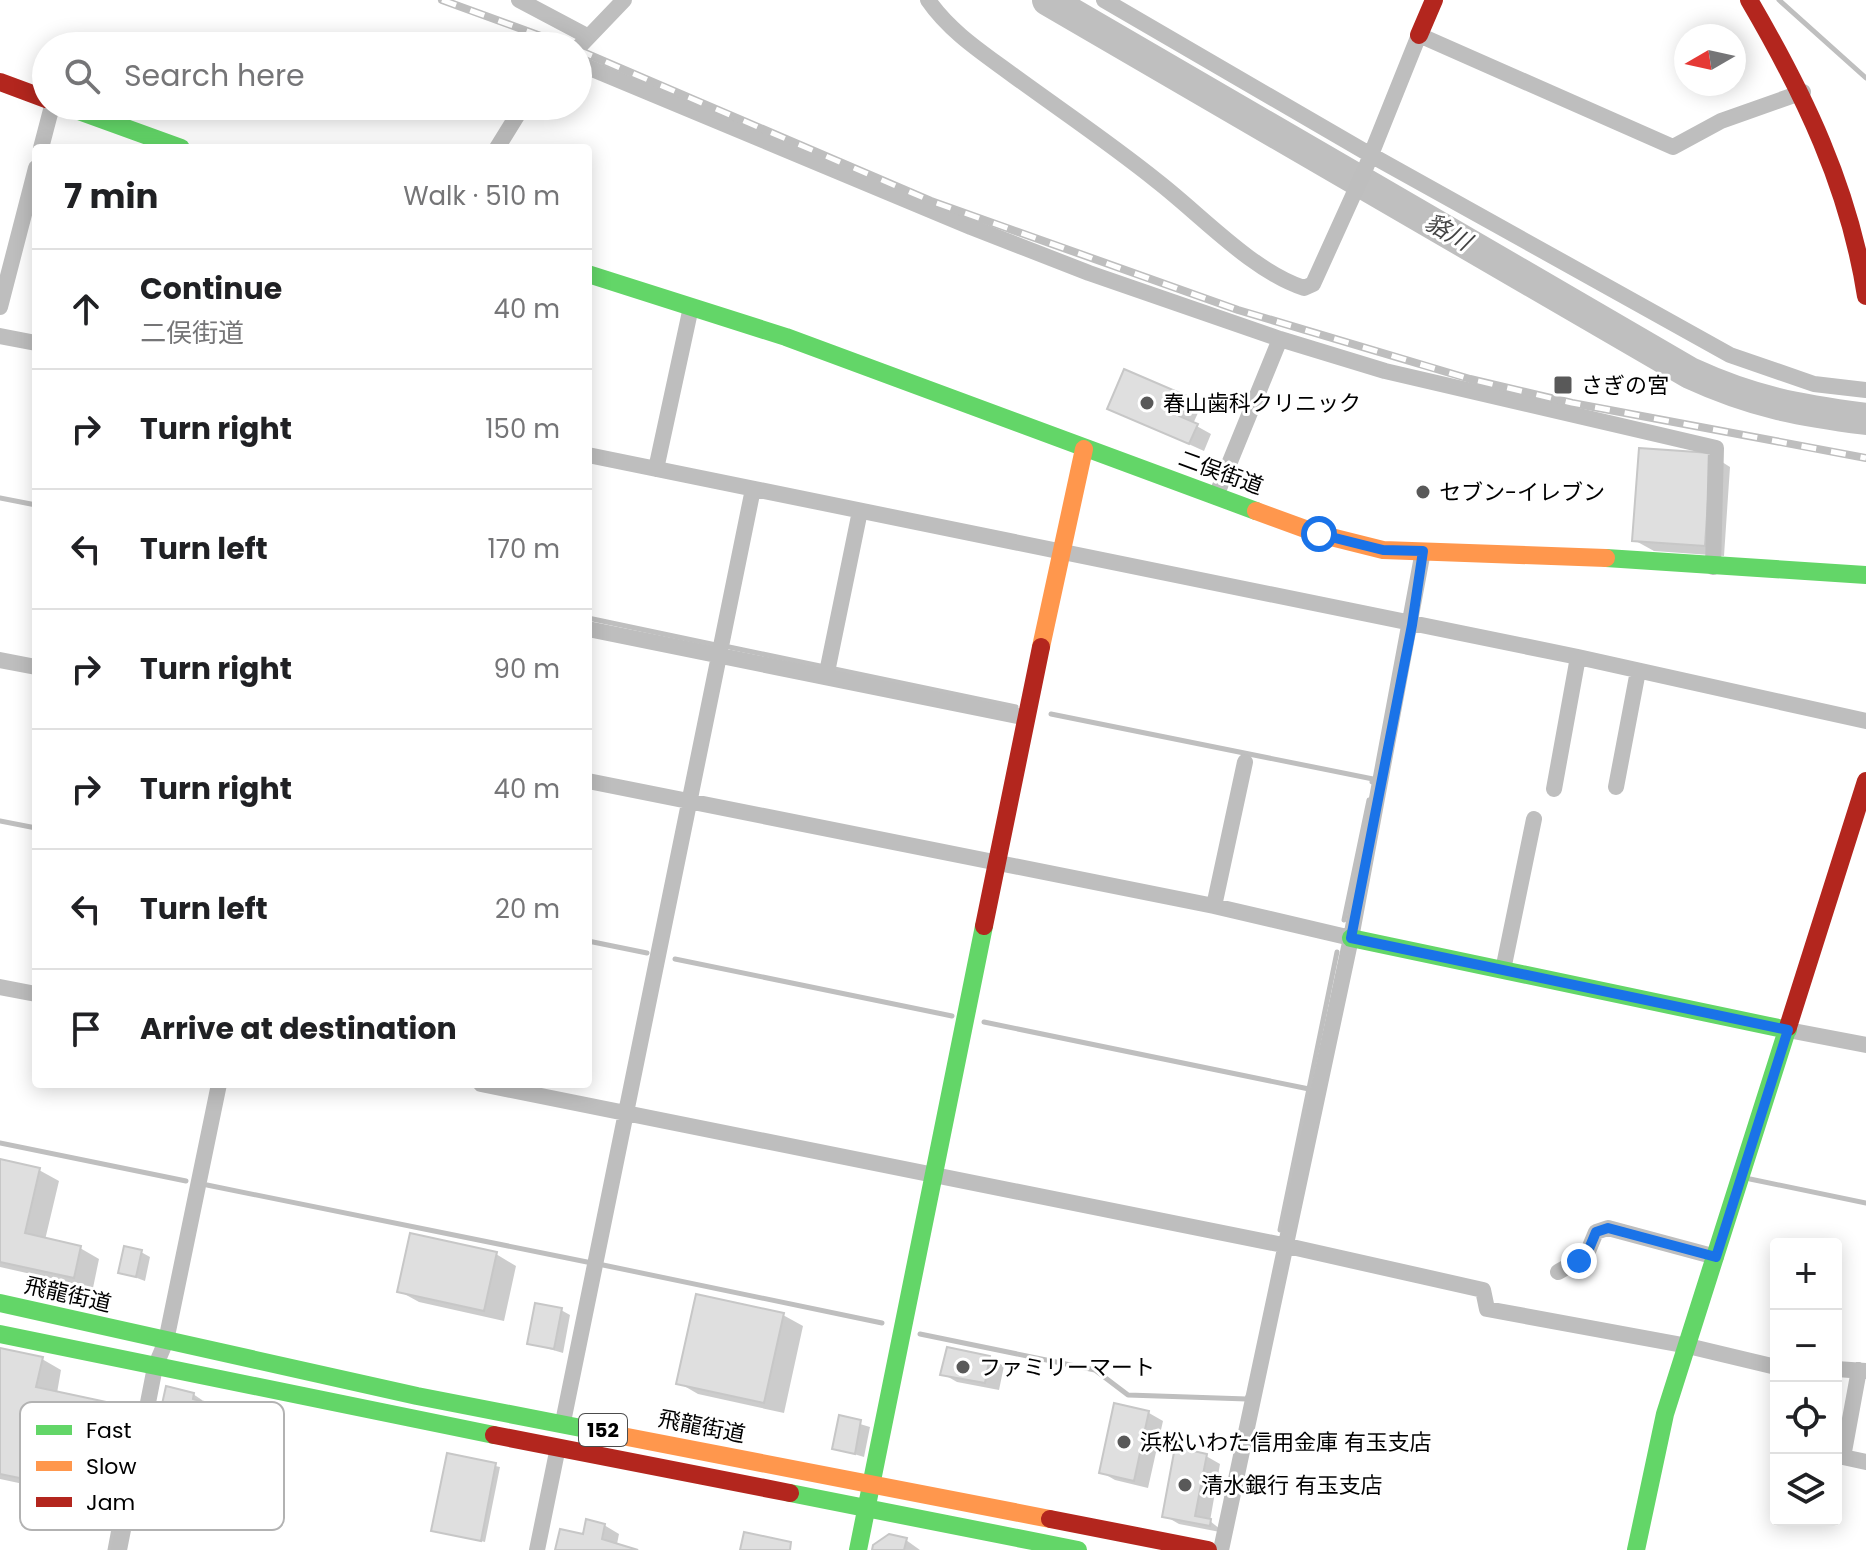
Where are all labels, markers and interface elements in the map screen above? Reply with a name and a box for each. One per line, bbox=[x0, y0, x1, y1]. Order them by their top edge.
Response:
north arrow bbox=[1674, 24, 1746, 96]
search box bbox=[32, 32, 592, 120]
icon: search bbox=[60, 54, 104, 98]
text: Search here bbox=[124, 54, 305, 97]
text: 7 min bbox=[64, 172, 158, 220]
text: Walk · 510 m bbox=[403, 178, 560, 214]
water label: 貉川 bbox=[1419, 205, 1480, 259]
text: Continue bbox=[140, 267, 282, 310]
icon: ahead bbox=[64, 287, 108, 331]
text: 40 m bbox=[494, 291, 560, 327]
text: 二俣街道 bbox=[140, 315, 244, 351]
place label: さぎの宮 bbox=[1581, 370, 1669, 401]
marker: さぎの宮 bbox=[1552, 374, 1574, 396]
place label: 春山歯科クリニック bbox=[1163, 388, 1361, 419]
marker: 春山歯科クリニック bbox=[1138, 394, 1156, 412]
icon: right bbox=[64, 407, 108, 451]
text: Turn right bbox=[140, 407, 292, 450]
text: 150 m bbox=[485, 411, 560, 447]
street label: 二俣街道 bbox=[1174, 443, 1267, 502]
place label: セブン-イレブン bbox=[1439, 477, 1605, 508]
marker: セブン-イレブン bbox=[1414, 483, 1432, 501]
route start bbox=[1301, 516, 1337, 552]
icon: left bbox=[64, 527, 108, 571]
text: Turn left bbox=[140, 527, 268, 570]
text: 170 m bbox=[487, 531, 560, 567]
icon: right bbox=[64, 647, 108, 691]
text: Turn right bbox=[140, 647, 292, 690]
text: 90 m bbox=[494, 651, 560, 687]
icon: right bbox=[64, 767, 108, 811]
text: Turn right bbox=[140, 767, 292, 810]
text: 40 m bbox=[494, 771, 560, 807]
icon: left bbox=[64, 887, 108, 931]
text: Turn left bbox=[140, 887, 268, 930]
text: 20 m bbox=[495, 891, 560, 927]
icon: arrive bbox=[64, 1007, 108, 1051]
text: Arrive at destination bbox=[140, 1007, 457, 1050]
map controls bbox=[1770, 1238, 1842, 1526]
button: + bbox=[1770, 1238, 1842, 1310]
route end bbox=[1561, 1243, 1597, 1279]
street label: 飛龍街道 bbox=[22, 1269, 114, 1319]
button: − bbox=[1770, 1310, 1842, 1382]
place label: ファミリーマート bbox=[979, 1352, 1155, 1383]
marker: ファミリーマート bbox=[954, 1358, 972, 1376]
button: locate bbox=[1770, 1382, 1842, 1454]
legend bbox=[20, 1402, 284, 1530]
street label: 飛龍街道 bbox=[656, 1403, 748, 1450]
road number: 152 bbox=[579, 1414, 627, 1446]
text: Fast bbox=[86, 1415, 131, 1446]
place label: 浜松いわた信用金庫 有玉支店 bbox=[1140, 1427, 1432, 1458]
marker: 浜松いわた信用金庫 有玉支店 bbox=[1115, 1433, 1133, 1451]
text: Slow bbox=[86, 1451, 136, 1482]
button: layers bbox=[1770, 1454, 1842, 1526]
place label: 清水銀行 有玉支店 bbox=[1201, 1470, 1383, 1501]
marker: 清水銀行 有玉支店 bbox=[1176, 1476, 1194, 1494]
text: Jam bbox=[86, 1487, 135, 1518]

